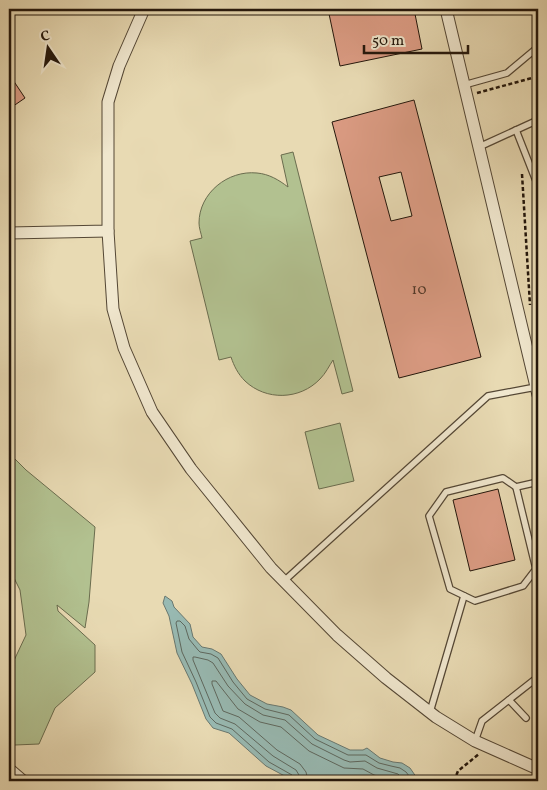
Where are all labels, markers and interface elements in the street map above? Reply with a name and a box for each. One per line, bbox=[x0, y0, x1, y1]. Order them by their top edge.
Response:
north arrow bbox=[22, 22, 72, 72]
scale bar bbox=[364, 22, 468, 54]
text: С bbox=[39, 27, 52, 47]
text: 50 m bbox=[372, 31, 404, 52]
house number: 10 bbox=[412, 280, 426, 301]

